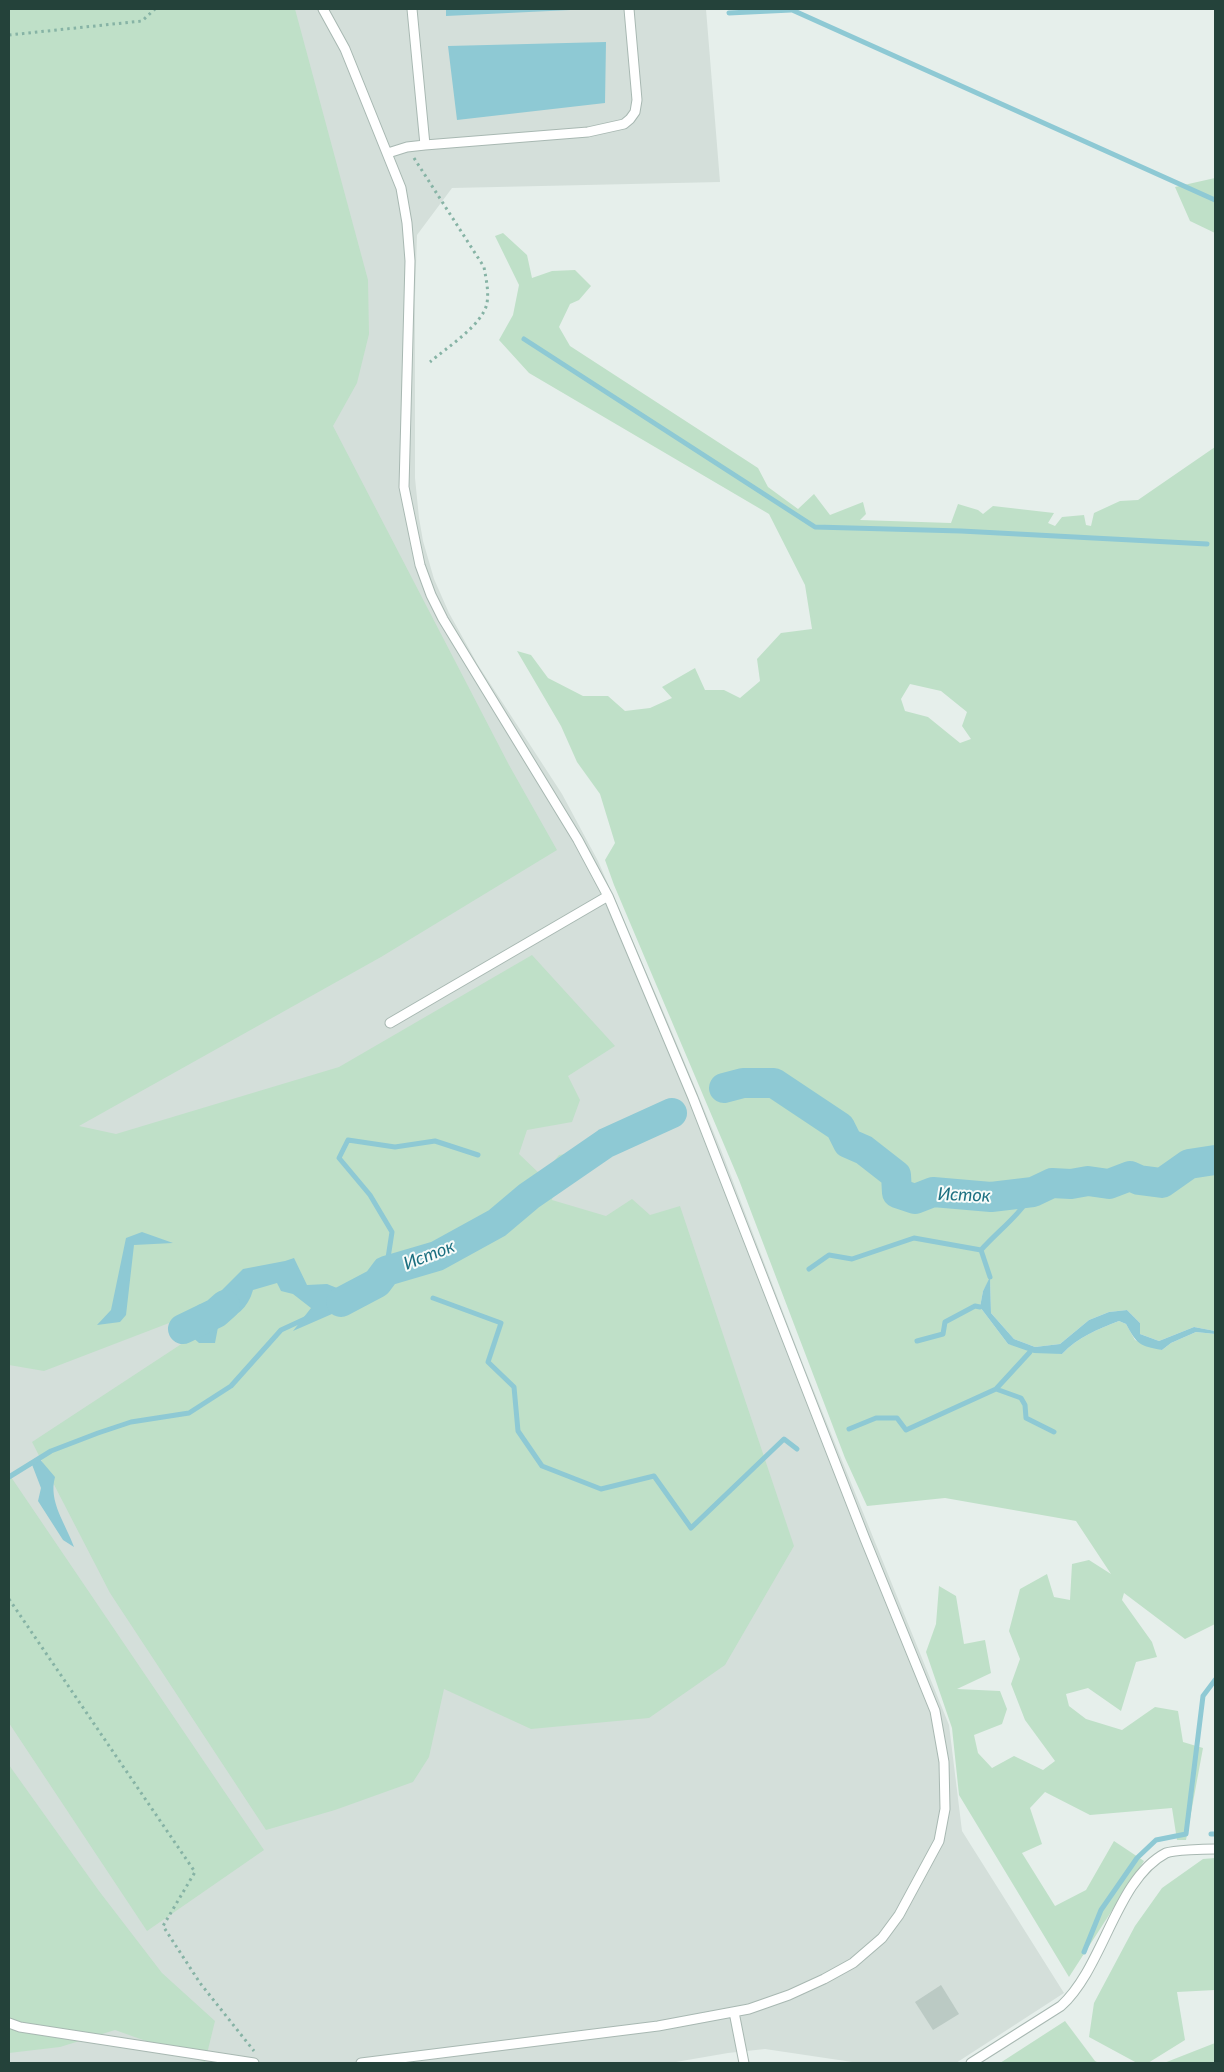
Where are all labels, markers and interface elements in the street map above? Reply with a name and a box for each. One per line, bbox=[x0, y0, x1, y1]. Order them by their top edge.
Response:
water label: Исток bbox=[937, 1183, 991, 1207]
water label: Исток bbox=[400, 1235, 458, 1275]

